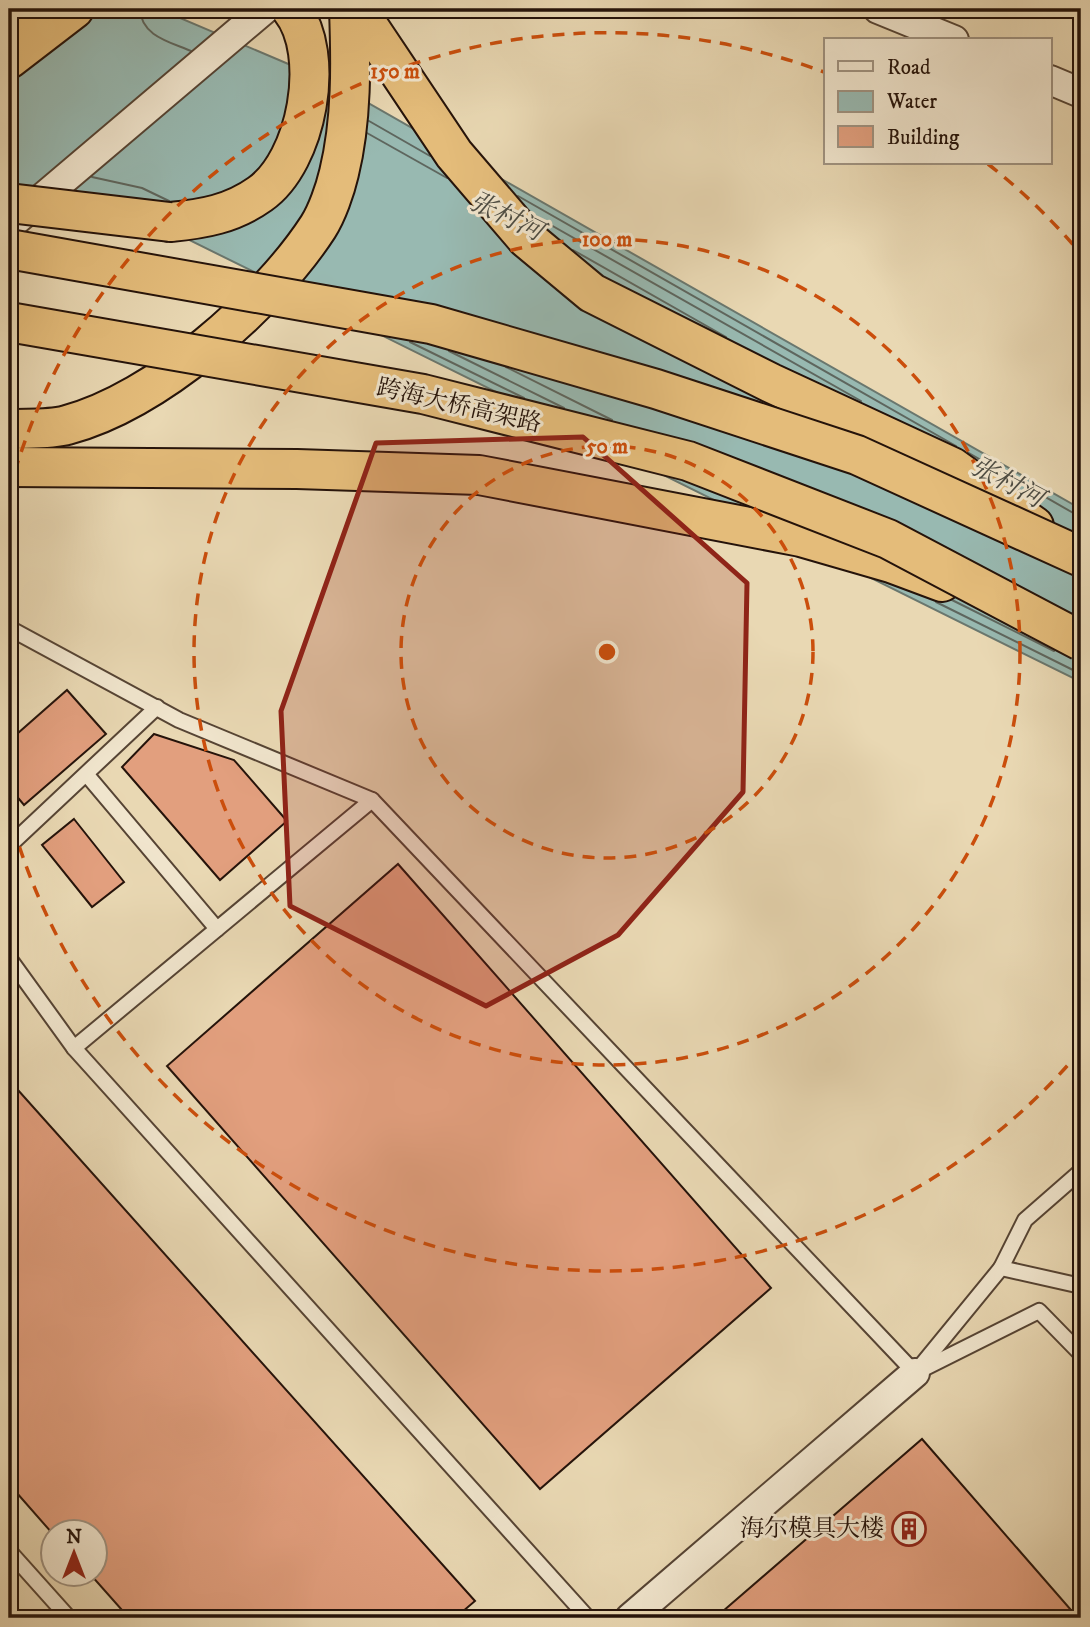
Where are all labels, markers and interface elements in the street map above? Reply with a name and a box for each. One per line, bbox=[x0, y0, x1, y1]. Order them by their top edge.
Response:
legend bbox=[824, 38, 1052, 164]
text: Road bbox=[887, 55, 931, 81]
text: 150 m bbox=[370, 59, 420, 85]
text: Water bbox=[886, 89, 937, 115]
text: Building bbox=[887, 125, 960, 151]
water label: 张村河 bbox=[464, 185, 552, 251]
text: 100 m bbox=[582, 227, 632, 253]
street label: 跨海大桥高架路 bbox=[374, 372, 544, 440]
text: 50 m bbox=[585, 434, 628, 460]
water label: 张村河 bbox=[965, 450, 1053, 518]
centre of rings bbox=[595, 640, 619, 664]
building icon: 海尔模具大楼 bbox=[890, 1510, 928, 1548]
place label: 海尔模具大楼 bbox=[740, 1514, 884, 1544]
north arrow bbox=[38, 1518, 108, 1588]
text: N bbox=[66, 1526, 82, 1549]

